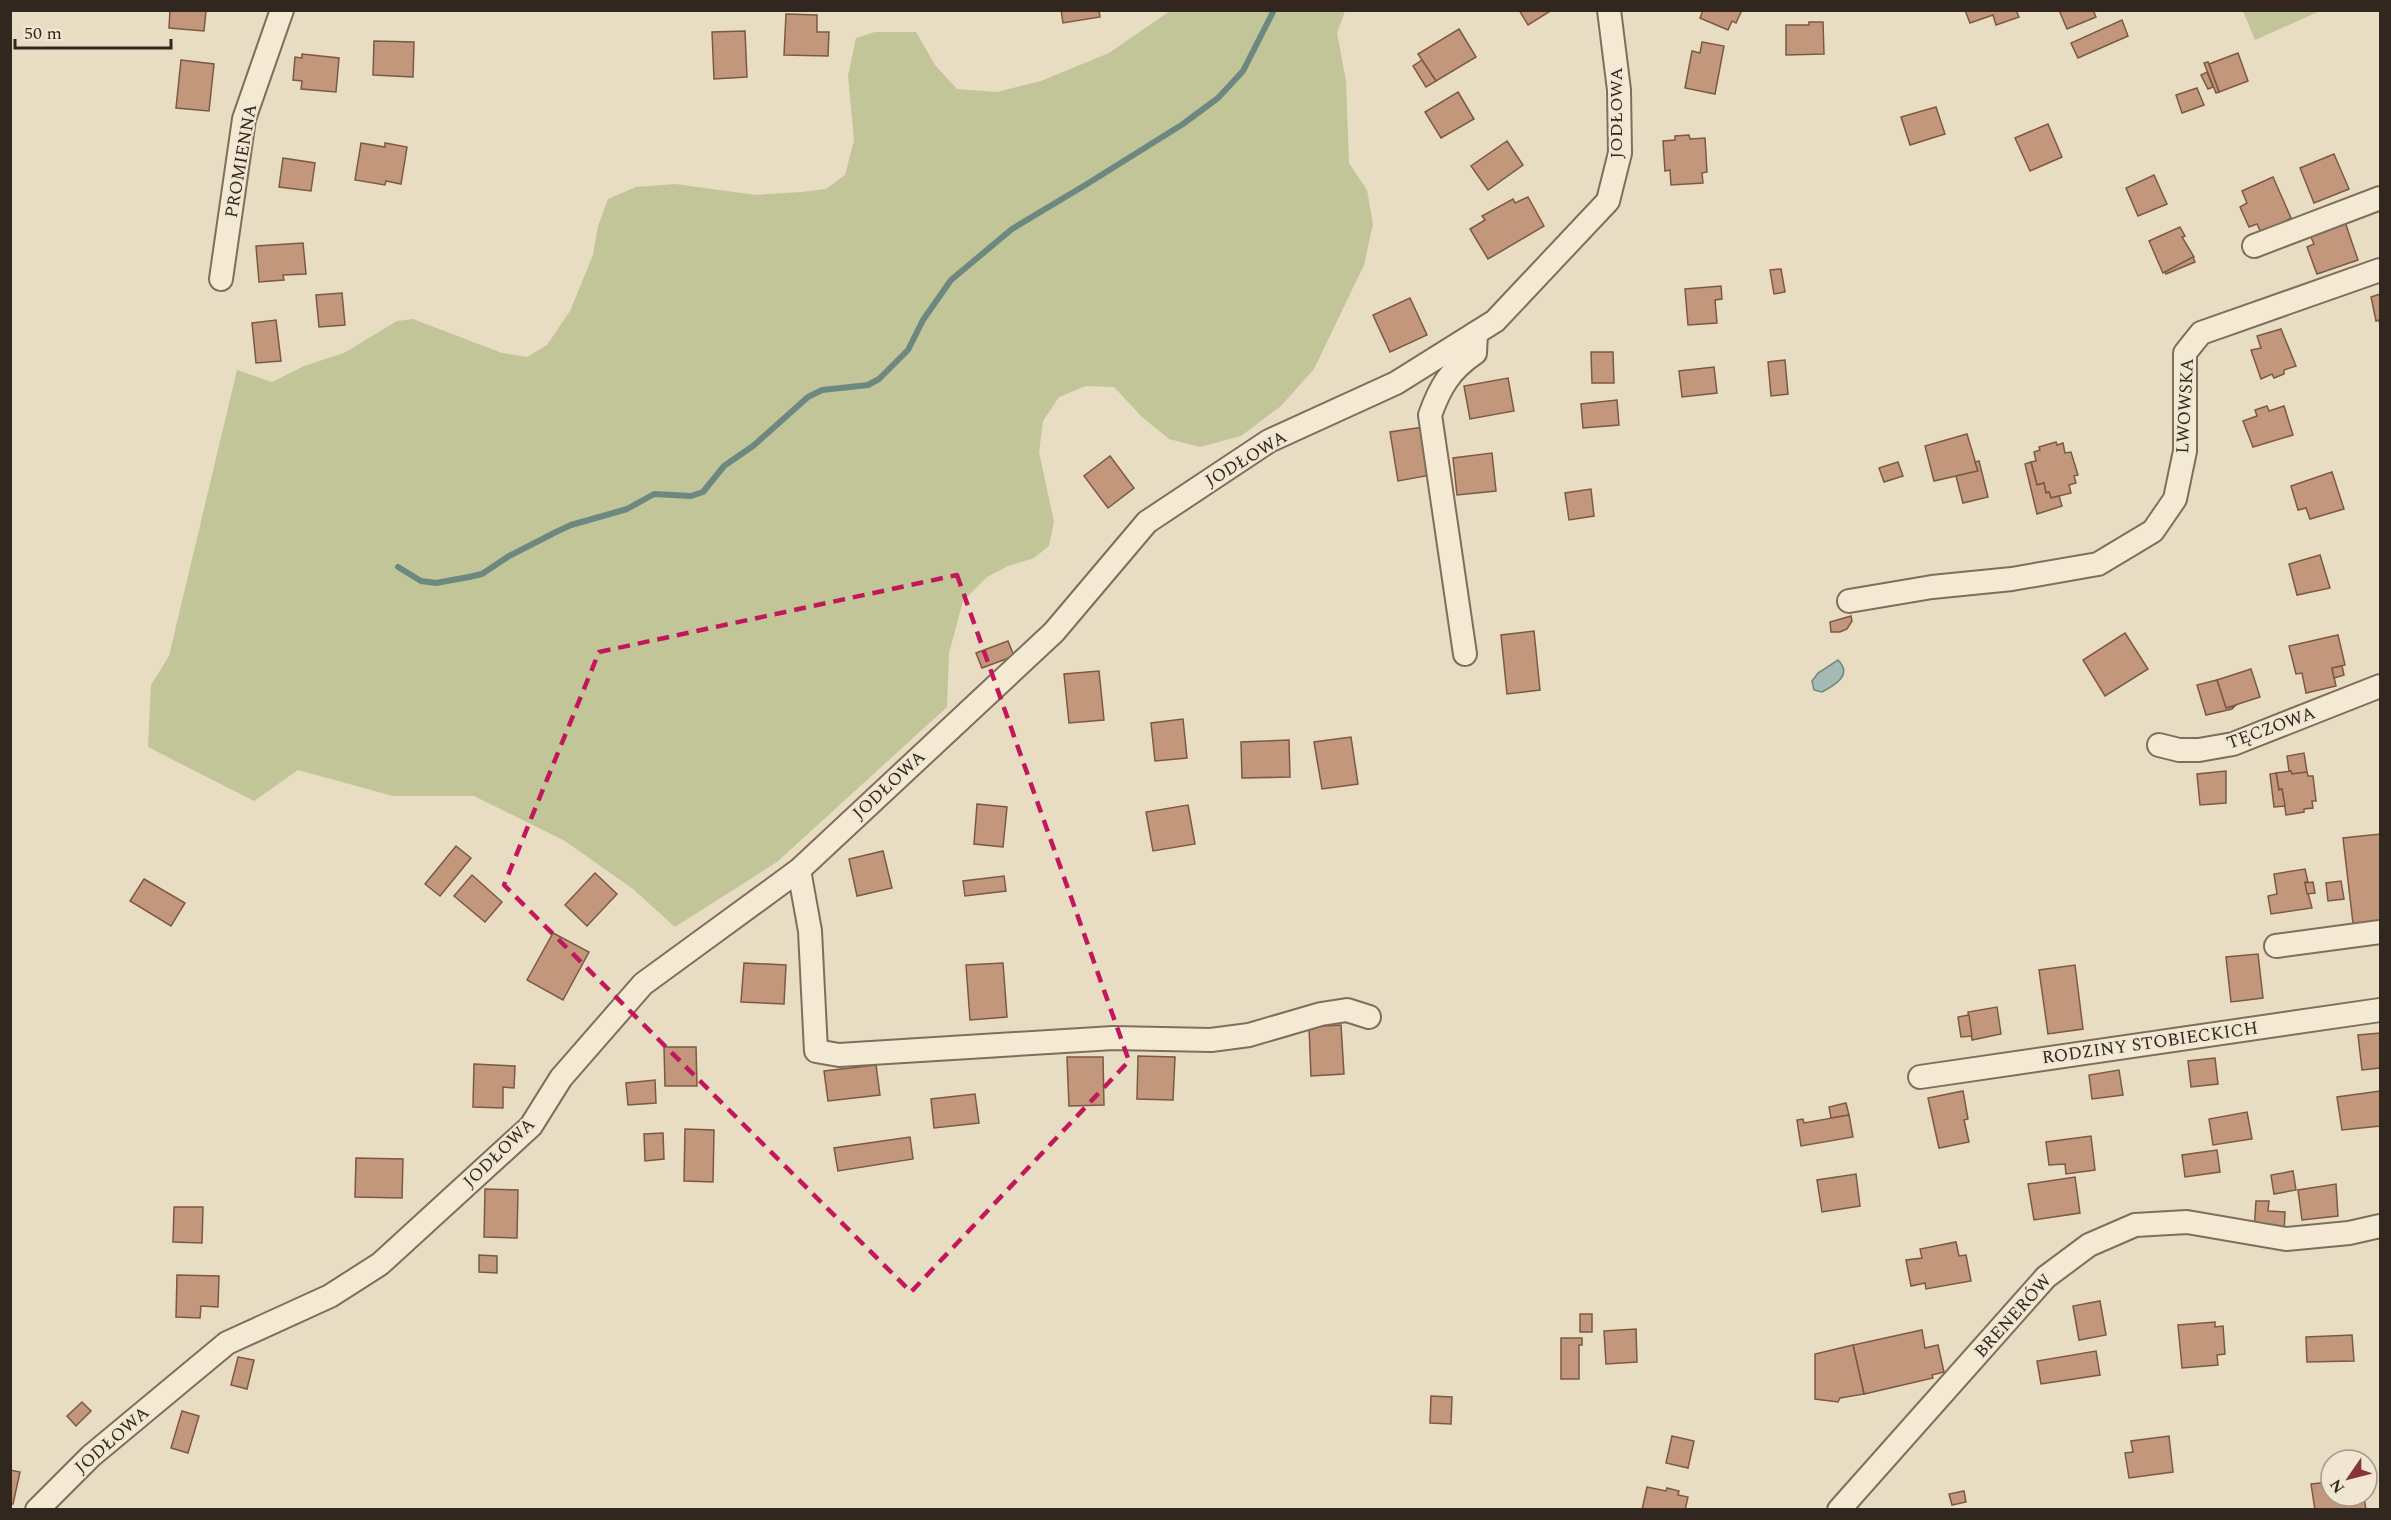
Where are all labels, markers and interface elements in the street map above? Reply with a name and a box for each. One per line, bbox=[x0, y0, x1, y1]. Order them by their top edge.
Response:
scale bar bbox=[15, 12, 171, 50]
text: 50 m bbox=[24, 20, 62, 47]
street label: JODŁOWA bbox=[1603, 67, 1630, 159]
street label: PROMIENNA bbox=[218, 102, 264, 220]
street label: LWOWSKA bbox=[2169, 358, 2201, 454]
street label: JODŁOWA bbox=[1200, 424, 1292, 494]
street label: TĘCZOWA bbox=[2223, 699, 2319, 757]
street label: JODŁOWA bbox=[846, 744, 932, 826]
street label: RODZINY STOBIECKICH bbox=[2040, 1014, 2260, 1072]
street label: JODŁOWA bbox=[457, 1112, 541, 1194]
street label: BRENERÓW bbox=[1968, 1268, 2058, 1364]
street label: JODŁOWA bbox=[69, 1400, 155, 1480]
north arrow bbox=[2319, 1448, 2379, 1508]
text: N bbox=[2324, 1474, 2351, 1498]

